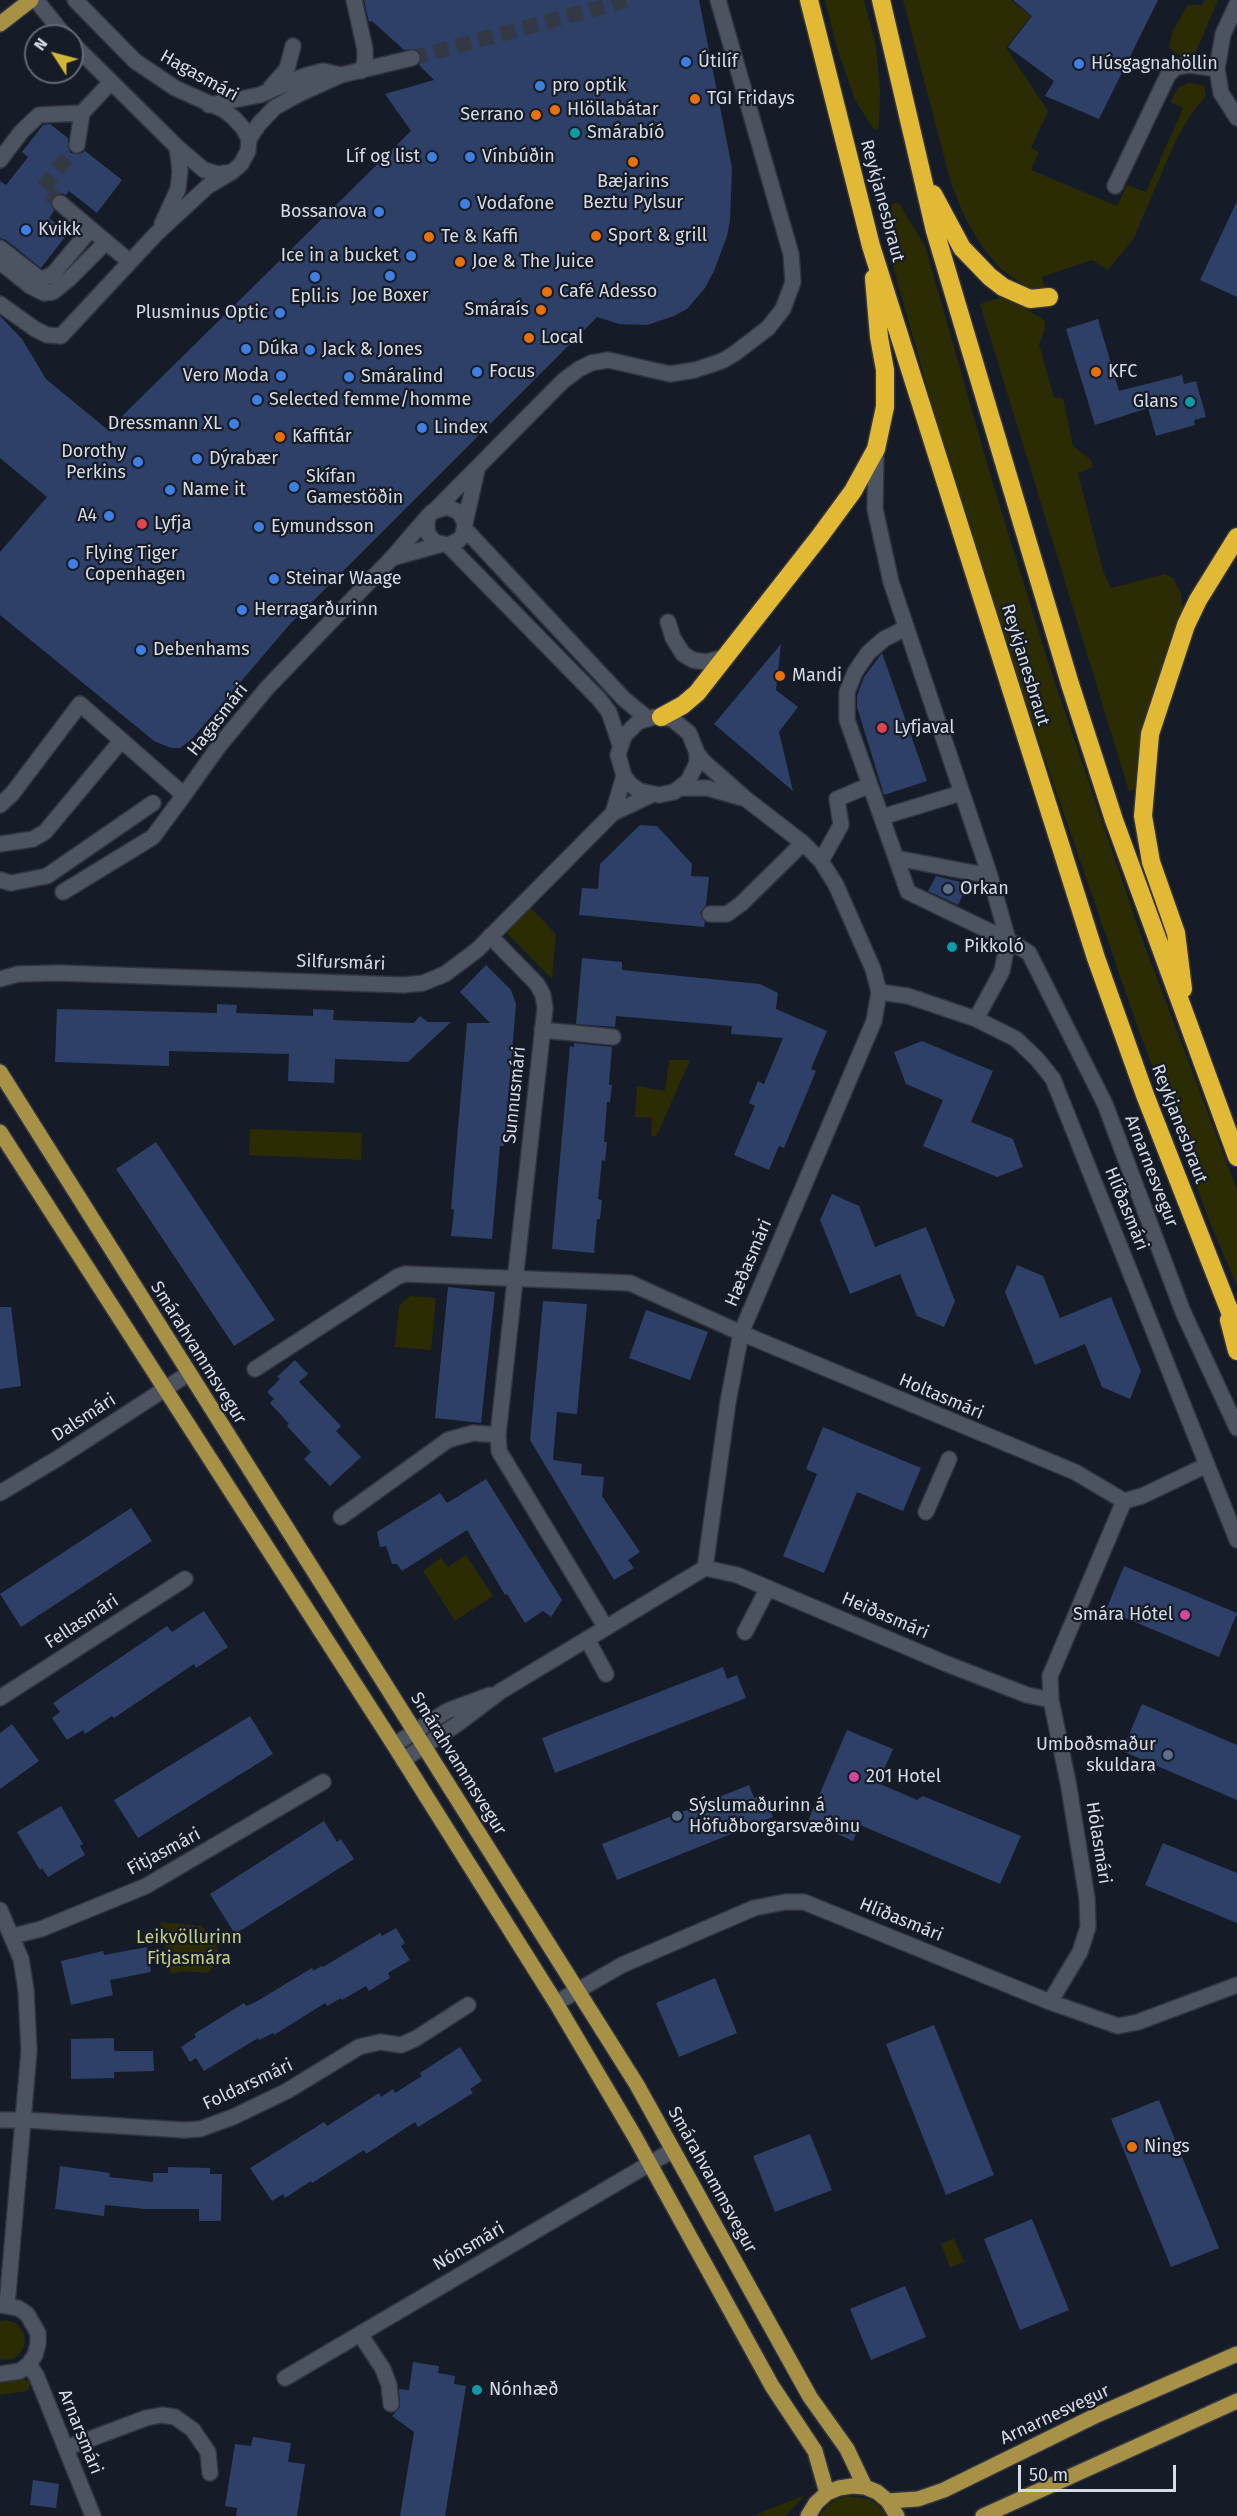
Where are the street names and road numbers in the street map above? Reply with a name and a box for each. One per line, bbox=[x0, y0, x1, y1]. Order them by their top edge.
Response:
street label: Hagasmári bbox=[156, 46, 242, 106]
street label: Reykjanesbraut bbox=[855, 137, 909, 265]
street label: Reykjanesbraut bbox=[996, 602, 1054, 728]
street label: Hagasmári bbox=[183, 679, 253, 761]
street label: Silfursmári bbox=[296, 951, 386, 975]
street label: Sunnusmári bbox=[499, 1045, 531, 1145]
street label: Reykjanesbraut bbox=[1146, 1061, 1212, 1187]
street label: Arnarnesvegur bbox=[1120, 1112, 1182, 1230]
street label: Hlíðasmári bbox=[1100, 1164, 1152, 1254]
street label: Hæðasmári bbox=[721, 1216, 777, 1310]
street label: Smárahvammsvegur bbox=[145, 1278, 251, 1428]
street label: Holtasmári bbox=[896, 1370, 986, 1424]
street label: Dalsmári bbox=[48, 1389, 120, 1447]
street label: Heiðasmári bbox=[838, 1588, 932, 1644]
street label: Fellasmári bbox=[41, 1590, 123, 1654]
street label: Smárahvammsvegur bbox=[405, 1689, 511, 1839]
street label: Hólasmári bbox=[1081, 1800, 1115, 1886]
street label: Fitjasmári bbox=[124, 1824, 204, 1880]
street label: Hlíðasmári bbox=[856, 1894, 946, 1946]
street label: Foldarsmári bbox=[200, 2055, 296, 2115]
street label: Smárahvammsvegur bbox=[663, 2103, 761, 2257]
street label: Nónsmári bbox=[429, 2218, 509, 2276]
street label: Arnarnesvegur bbox=[997, 2380, 1113, 2450]
street label: Arnarsmári bbox=[53, 2386, 107, 2478]

